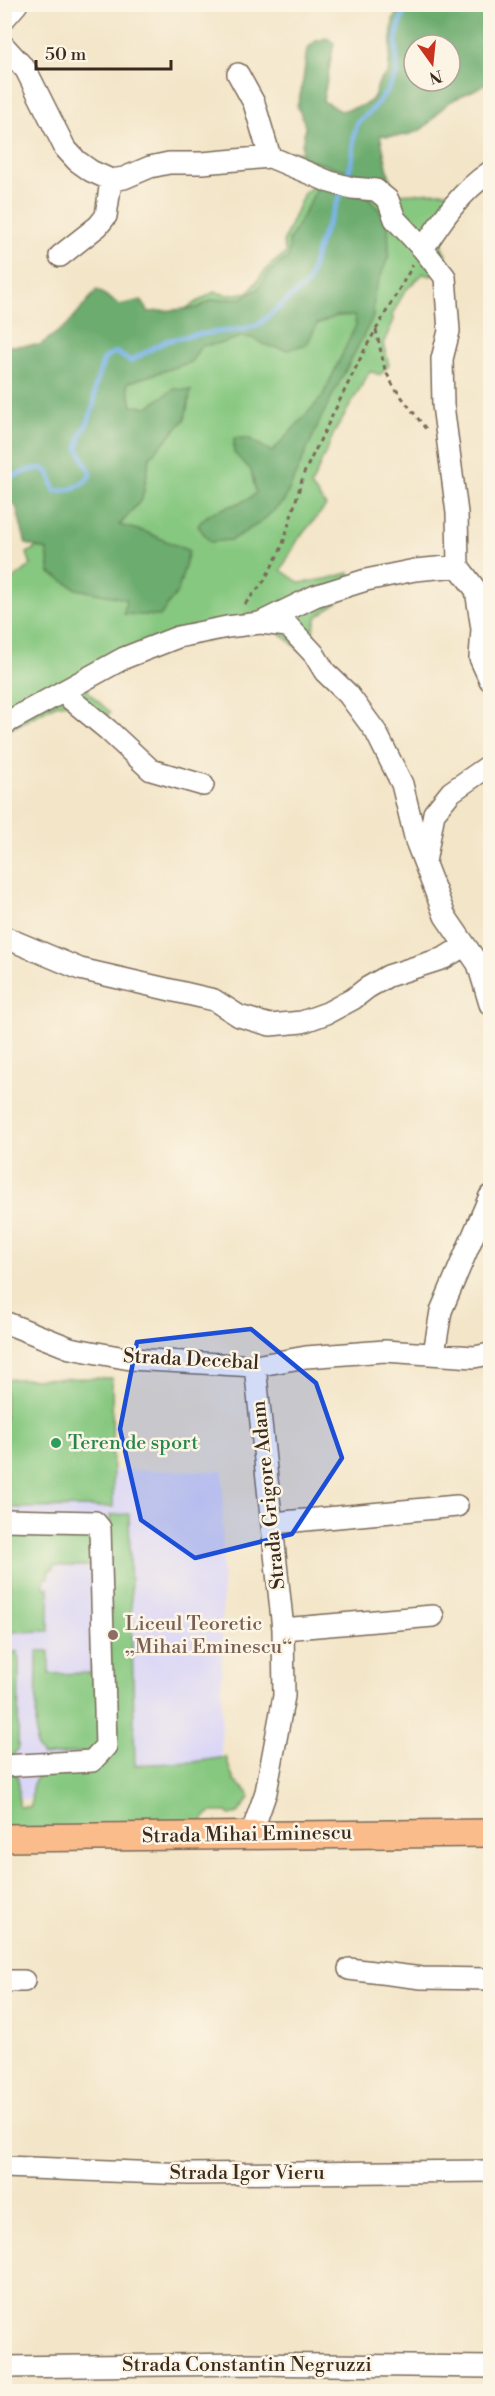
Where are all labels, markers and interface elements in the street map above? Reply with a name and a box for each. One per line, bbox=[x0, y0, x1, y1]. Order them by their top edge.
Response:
scale bar bbox=[36, 33, 171, 71]
north arrow bbox=[402, 33, 462, 93]
text: 50 m bbox=[45, 43, 87, 66]
text: N bbox=[427, 65, 444, 88]
street label: Strada Decebal bbox=[122, 1344, 260, 1376]
street label: Strada Grigore Adam bbox=[247, 1399, 291, 1591]
place label: Teren de sport bbox=[68, 1431, 198, 1456]
marker: Teren de sport bbox=[49, 1436, 63, 1450]
place label: Liceul Teoretic „Mihai Eminescu“ bbox=[125, 1612, 292, 1660]
marker: Liceul Teoretic „Mihai Eminescu“ bbox=[106, 1628, 120, 1642]
street label: Strada Mihai Eminescu bbox=[142, 1821, 353, 1849]
street label: Strada Igor Vieru bbox=[169, 2161, 325, 2186]
street label: Strada Constantin Negruzzi bbox=[122, 2353, 372, 2378]

